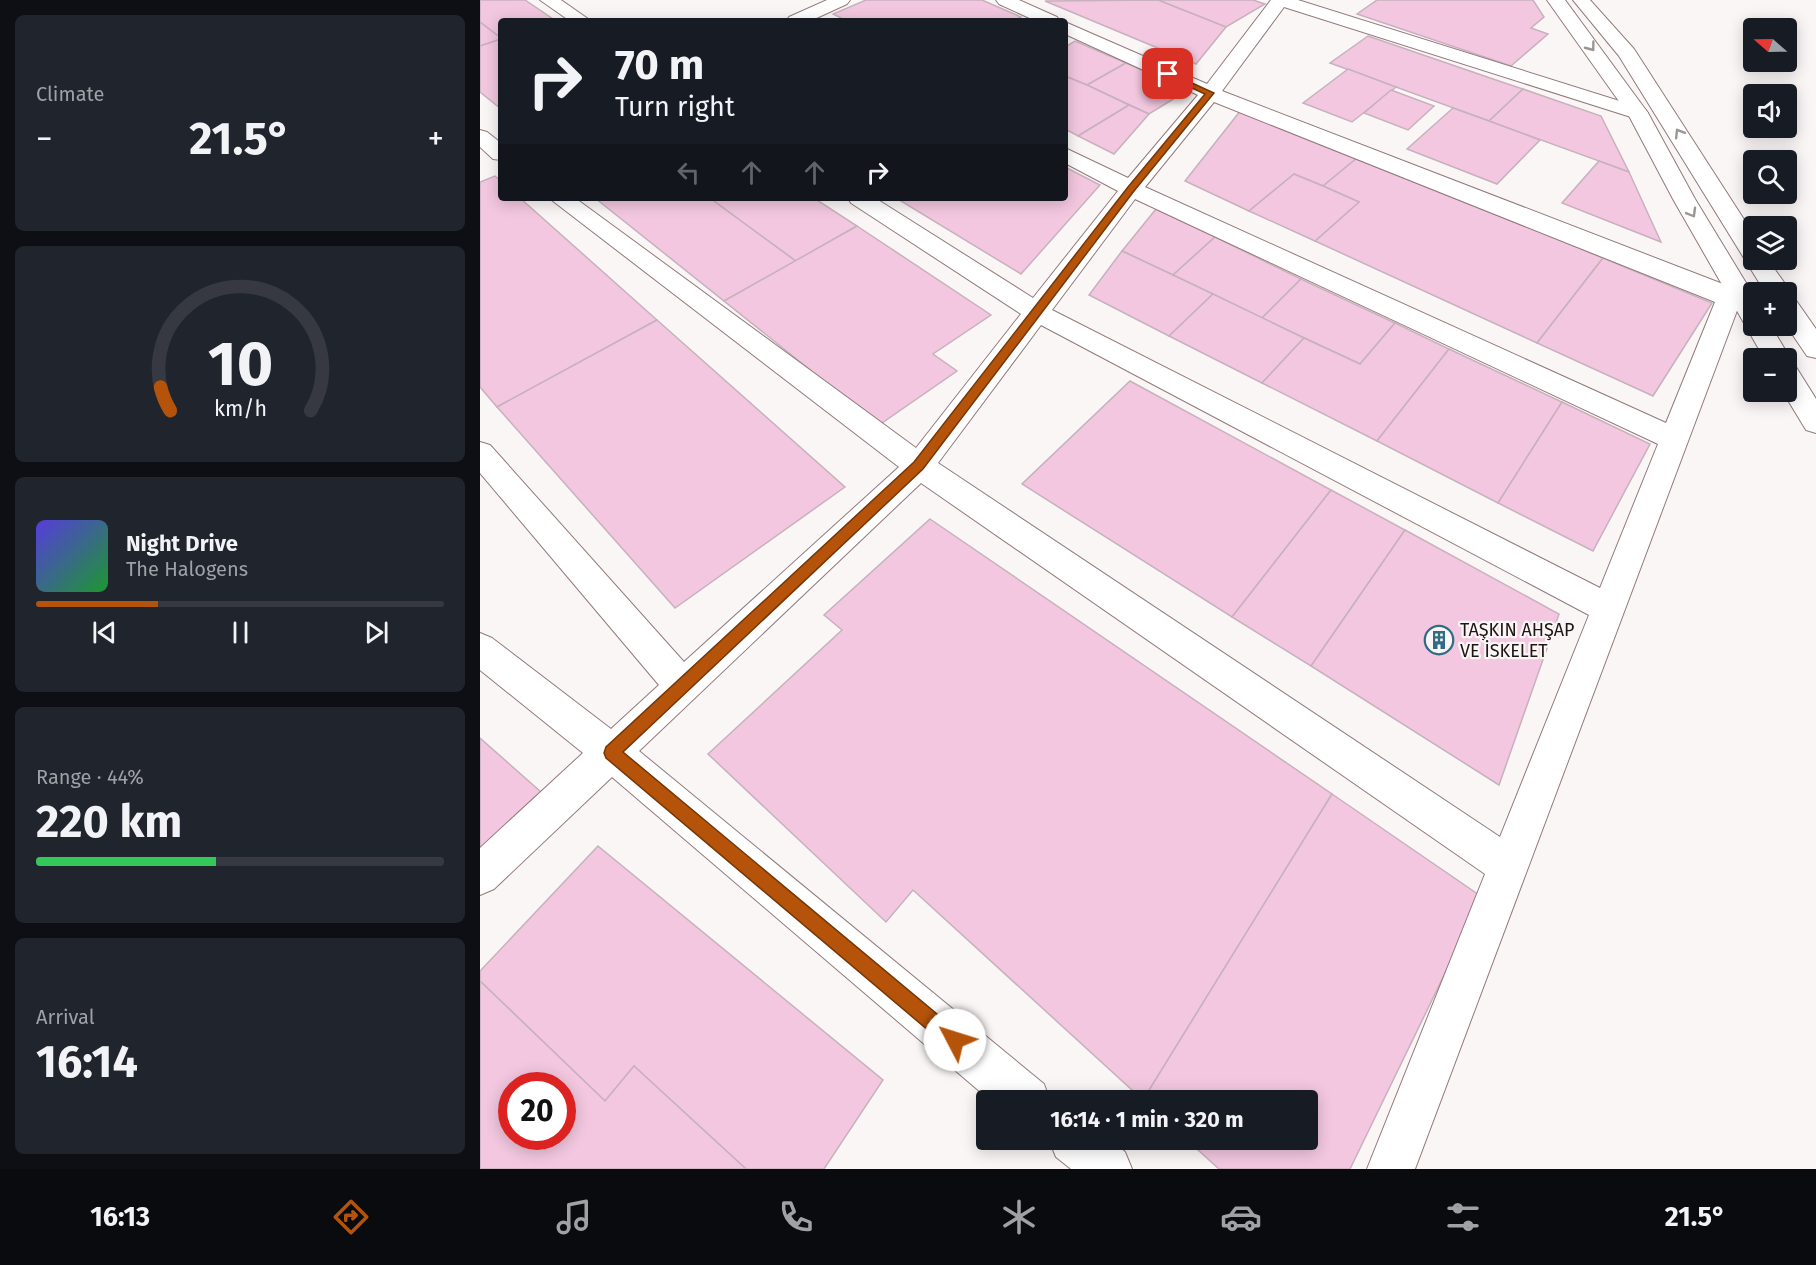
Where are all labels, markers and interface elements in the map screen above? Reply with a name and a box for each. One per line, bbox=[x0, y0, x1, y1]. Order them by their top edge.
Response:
north arrow bbox=[1743, 18, 1797, 72]
map controls bbox=[1743, 18, 1797, 402]
text: 70 m bbox=[615, 40, 704, 90]
one-way arrow bbox=[1584, 40, 1595, 51]
icon: right bbox=[516, 42, 594, 120]
pin bbox=[1142, 48, 1193, 99]
icon: arrive bbox=[1151, 57, 1184, 90]
text: Climate bbox=[36, 82, 104, 106]
button: sound bbox=[1743, 84, 1797, 138]
text: Turn right bbox=[615, 91, 735, 123]
text: 21.5° bbox=[189, 112, 291, 166]
text: − bbox=[36, 119, 53, 159]
text: + bbox=[428, 119, 444, 159]
one-way arrow bbox=[1675, 129, 1687, 139]
button: search bbox=[1743, 150, 1797, 204]
icon: left bbox=[672, 156, 705, 189]
icon: ahead bbox=[735, 156, 768, 189]
icon: ahead bbox=[798, 156, 831, 189]
icon: right bbox=[861, 156, 894, 189]
one-way arrow bbox=[1685, 207, 1696, 217]
button: layers bbox=[1743, 216, 1797, 270]
button: + bbox=[1743, 282, 1797, 336]
text: 10 bbox=[207, 327, 273, 402]
button: − bbox=[1743, 348, 1797, 402]
text: km/h bbox=[213, 396, 267, 422]
text: Night Drive bbox=[126, 530, 238, 557]
text: The Halogens bbox=[126, 557, 248, 581]
icon: previous bbox=[88, 616, 121, 649]
icon: pause bbox=[224, 616, 257, 649]
icon: next bbox=[360, 616, 393, 649]
place label: TAŞKIN AHŞAP VE İSKELET bbox=[1460, 619, 1575, 662]
building icon: TAŞKIN AHŞAP VE İSKELET bbox=[1423, 624, 1455, 656]
text: Range · 44% bbox=[36, 765, 144, 789]
text: 220 km bbox=[36, 795, 182, 849]
text: Arrival bbox=[36, 1005, 95, 1029]
position arrow bbox=[923, 1008, 987, 1072]
text: 16:14 bbox=[36, 1035, 138, 1089]
speed limit sign: 20 bbox=[498, 1072, 576, 1150]
text: 16:14 · 1 min · 320 m bbox=[1050, 1106, 1244, 1133]
icon: directions bbox=[330, 1196, 372, 1238]
icon: music bbox=[553, 1196, 595, 1238]
icon: phone bbox=[775, 1196, 817, 1238]
icon: climate bbox=[998, 1196, 1040, 1238]
icon: car bbox=[1220, 1196, 1262, 1238]
icon: filters bbox=[1442, 1196, 1484, 1238]
text: 16:13 bbox=[90, 1201, 150, 1233]
text: 21.5° bbox=[1665, 1201, 1726, 1233]

